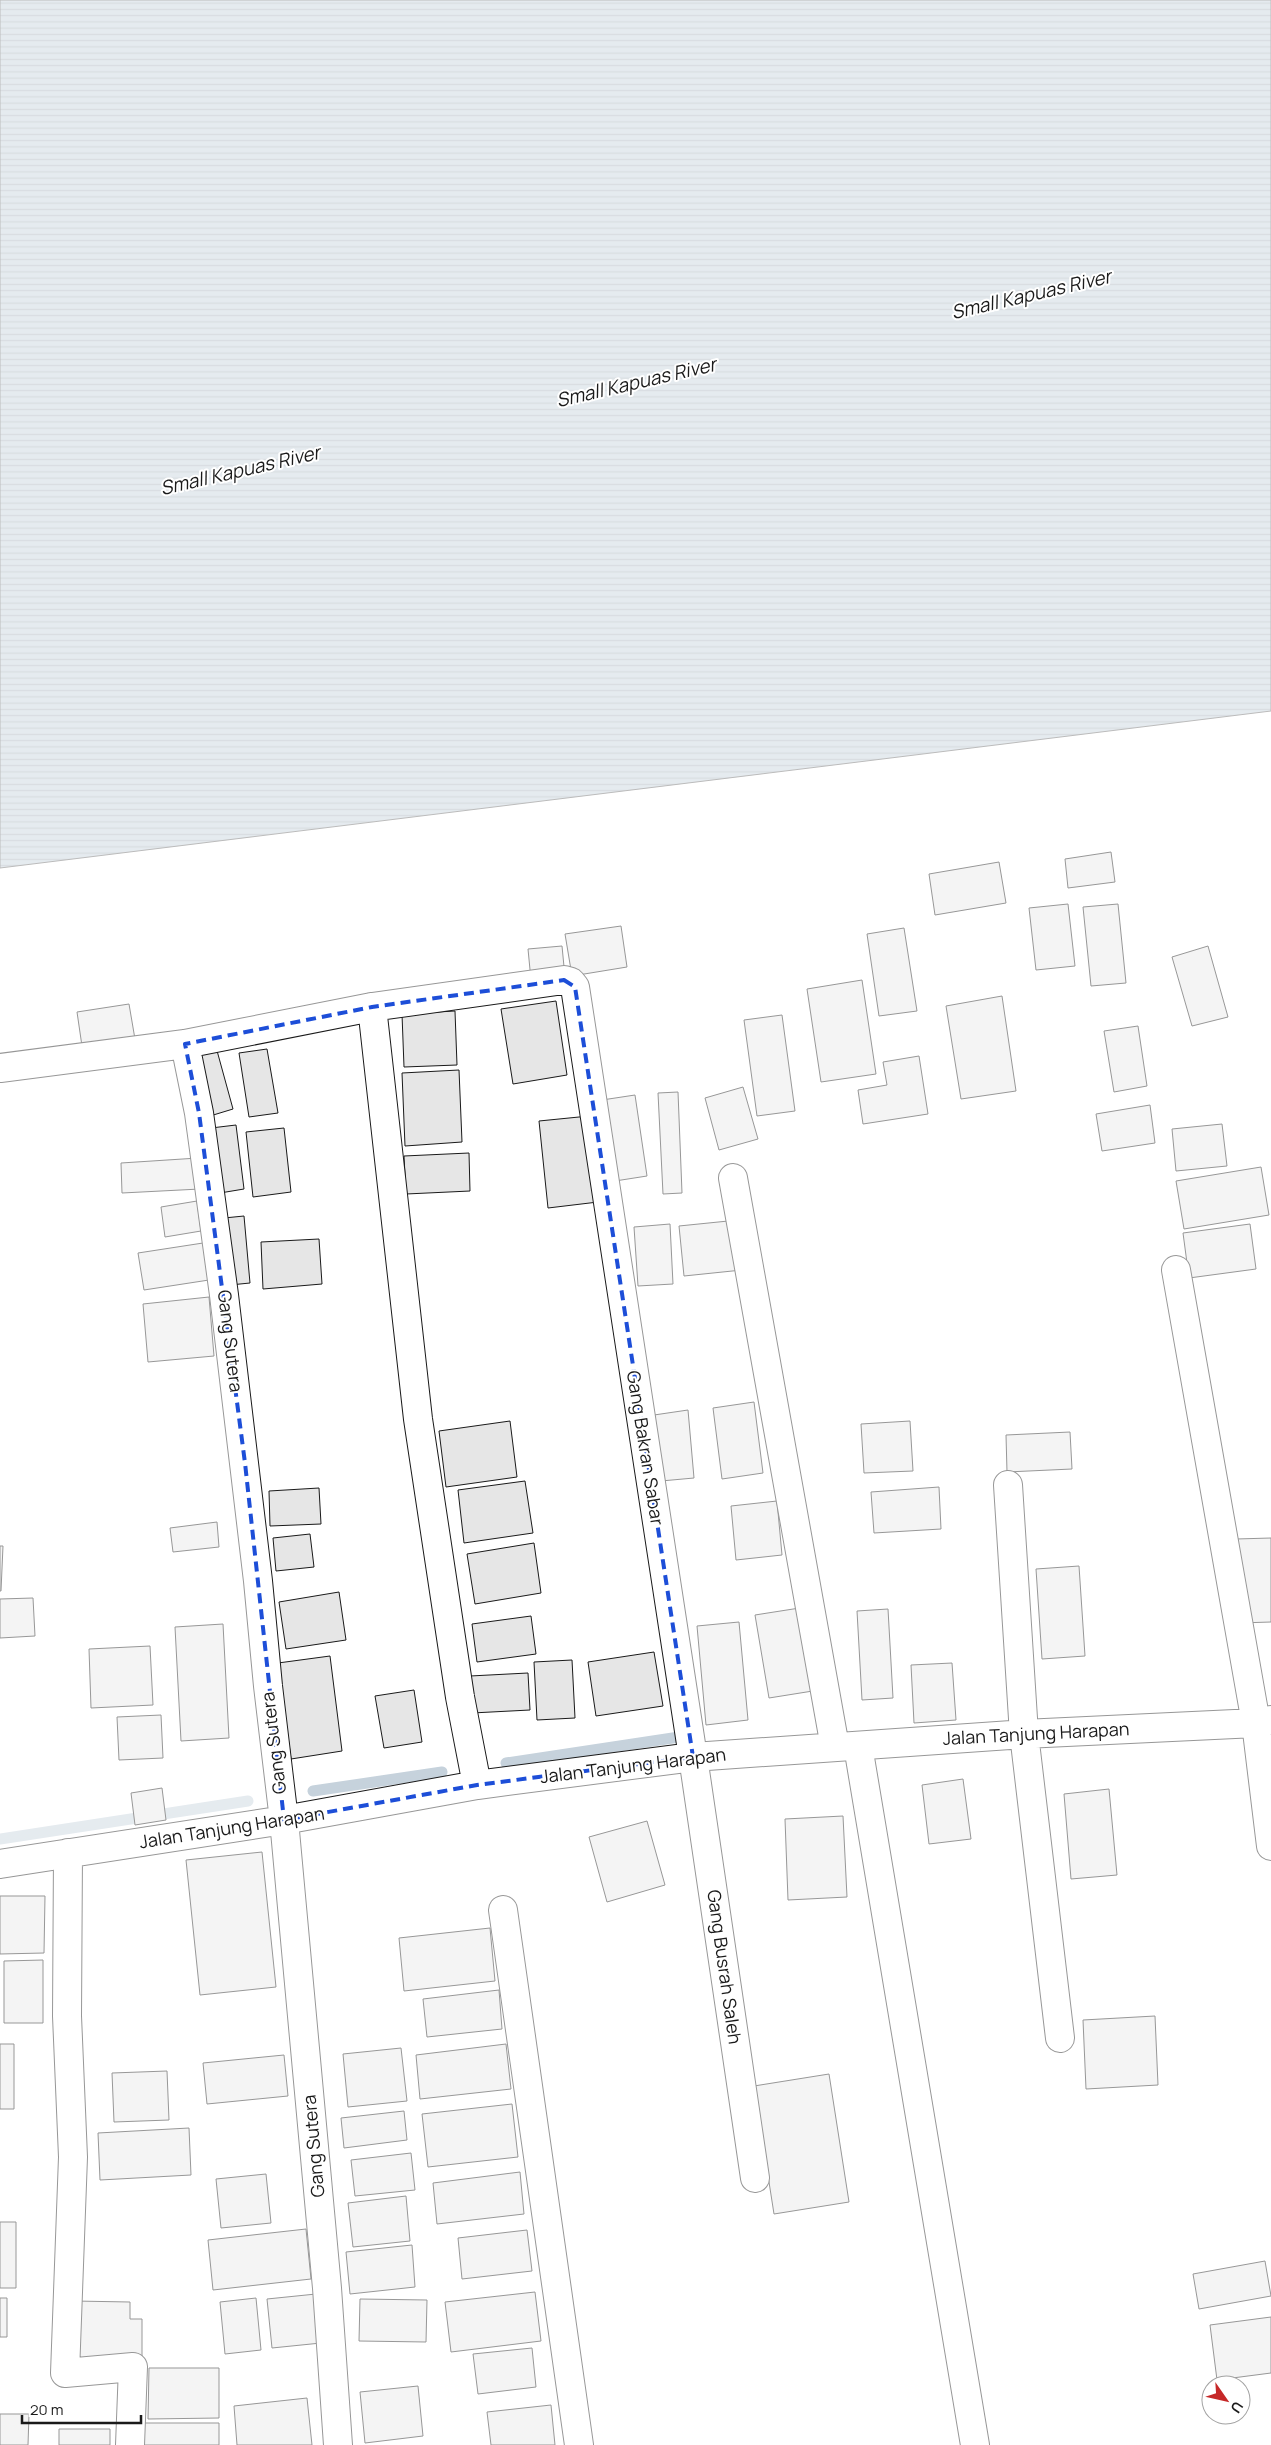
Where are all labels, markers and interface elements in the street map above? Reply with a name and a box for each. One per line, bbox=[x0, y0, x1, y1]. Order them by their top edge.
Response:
water label: Small Kapuas River bbox=[948, 262, 1116, 325]
water label: Small Kapuas River bbox=[553, 350, 721, 413]
water label: Small Kapuas River bbox=[157, 438, 325, 501]
street label: Gang Sutera bbox=[213, 1288, 249, 1393]
street label: Gang Bakran Sabar bbox=[622, 1369, 670, 1527]
street label: Gang Sutera bbox=[255, 1691, 291, 1796]
street label: Jalan Tanjung Harapan bbox=[942, 1716, 1130, 1750]
street label: Jalan Tanjung Harapan bbox=[539, 1742, 727, 1788]
street label: Jalan Tanjung Harapan bbox=[138, 1801, 326, 1853]
street label: Gang Busrah Saleh bbox=[702, 1888, 748, 2046]
street label: Gang Sutera bbox=[297, 2094, 329, 2198]
north arrow bbox=[1201, 2375, 1251, 2425]
scale bar bbox=[22, 2392, 141, 2424]
text: U bbox=[1226, 2398, 1248, 2417]
text: 20 m bbox=[30, 2399, 63, 2420]

